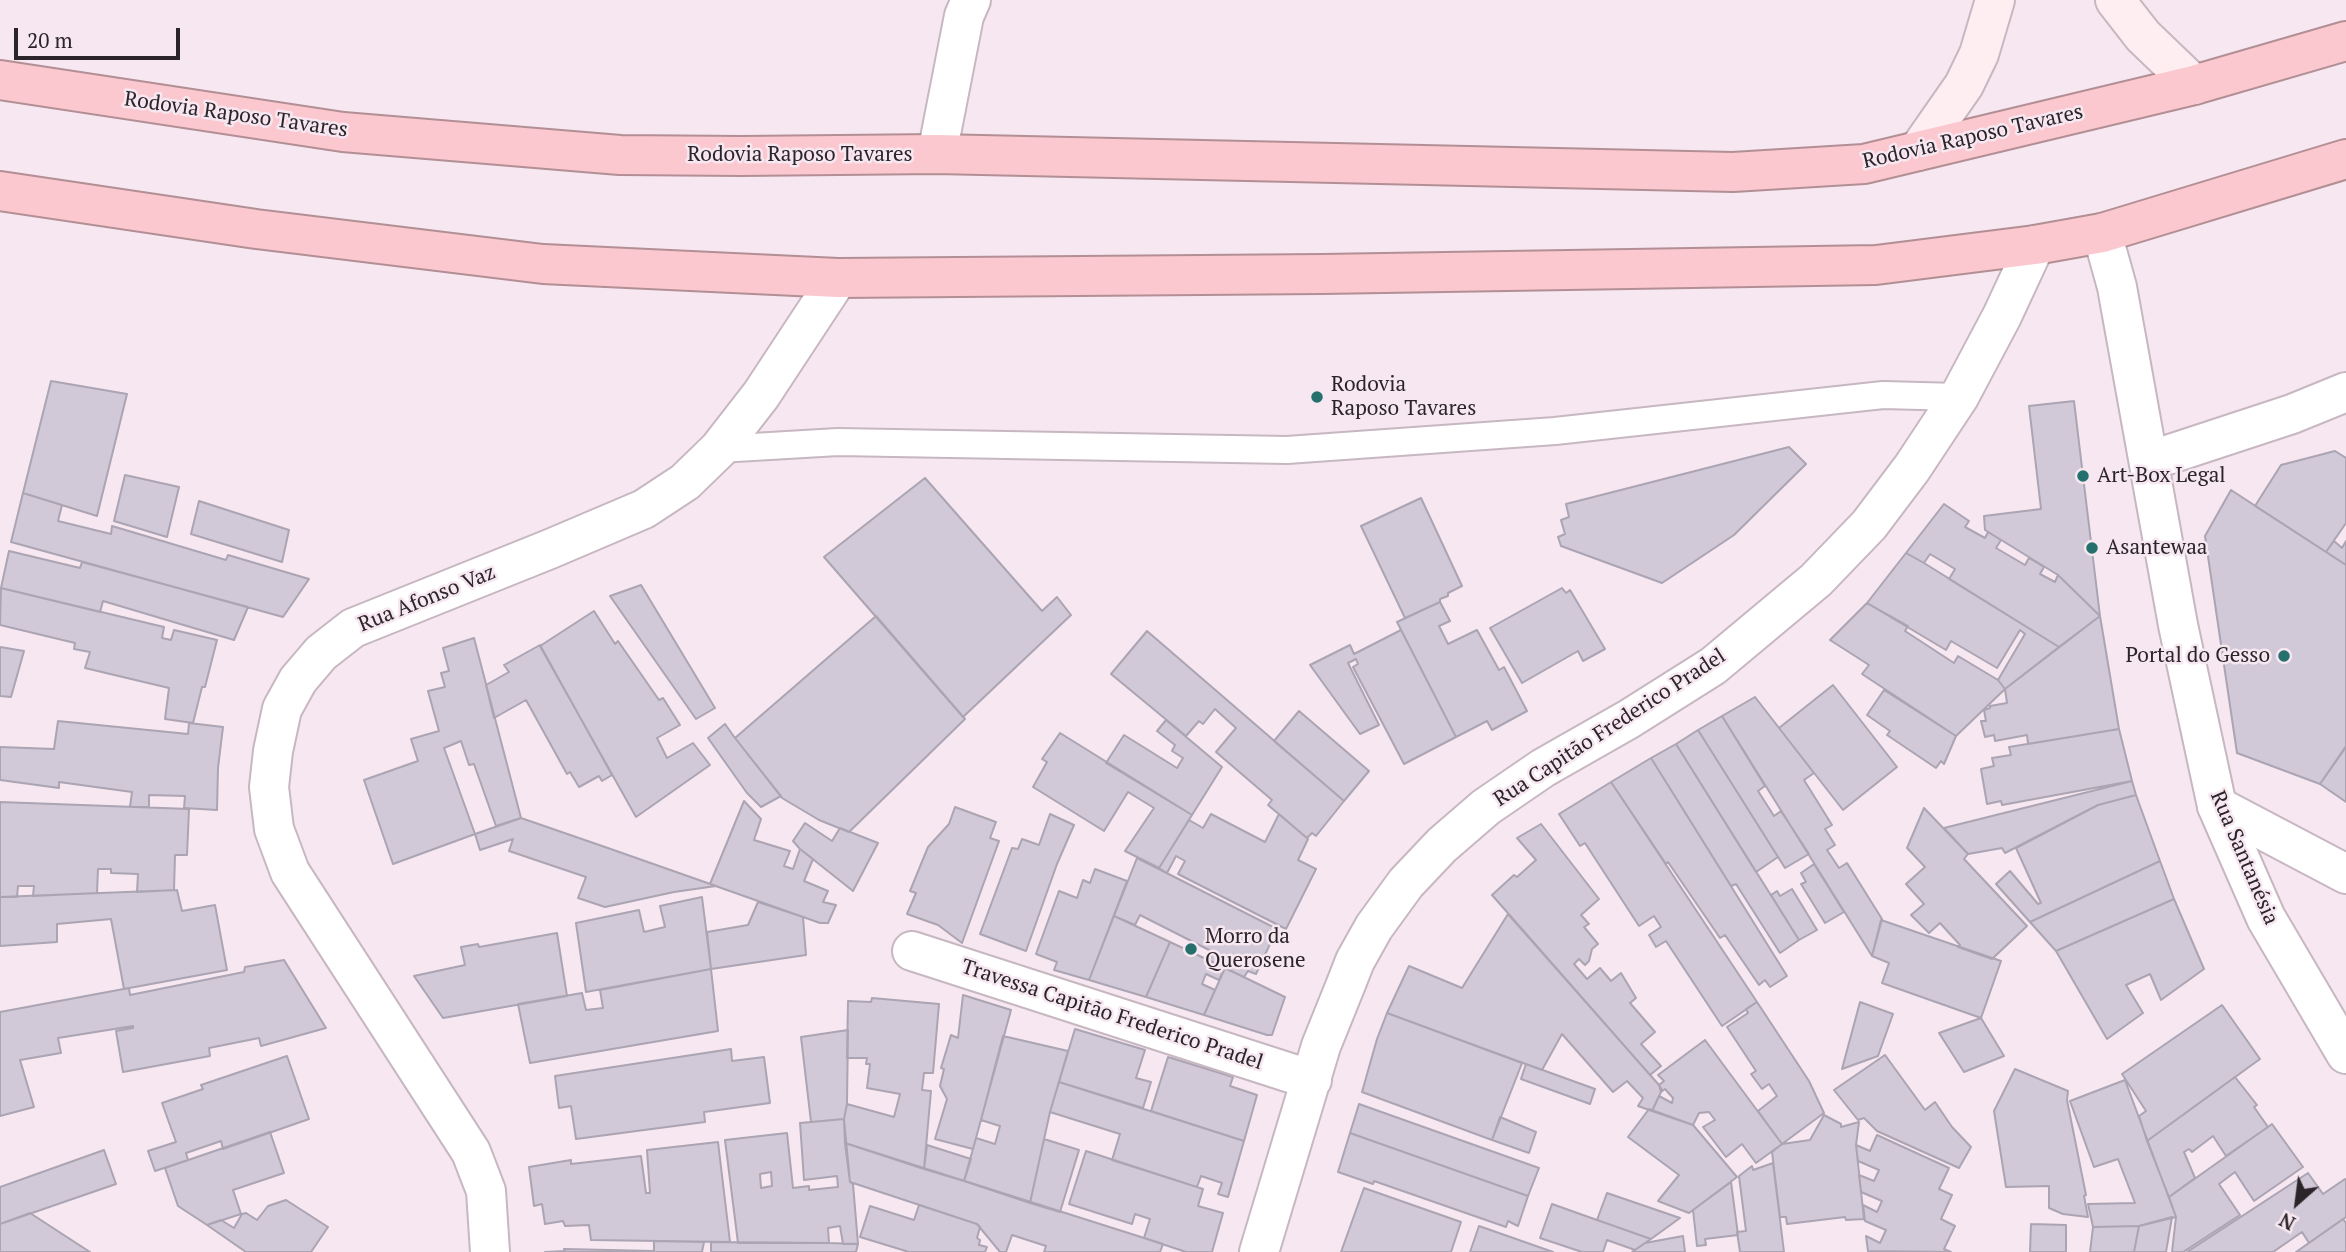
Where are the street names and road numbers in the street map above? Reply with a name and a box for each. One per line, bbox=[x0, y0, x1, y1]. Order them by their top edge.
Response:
street label: Rodovia Raposo Tavares bbox=[123, 87, 349, 143]
street label: Rodovia Raposo Tavares bbox=[1860, 99, 2086, 175]
street label: Rodovia Raposo Tavares bbox=[687, 142, 913, 168]
street label: Rua Afonso Vaz bbox=[355, 560, 499, 638]
street label: Rua Capitão Frederico Pradel bbox=[1489, 644, 1731, 812]
street label: Rua Santanésia bbox=[2204, 787, 2284, 929]
street label: Travessa Capitão Frederico Pradel bbox=[958, 954, 1266, 1076]

